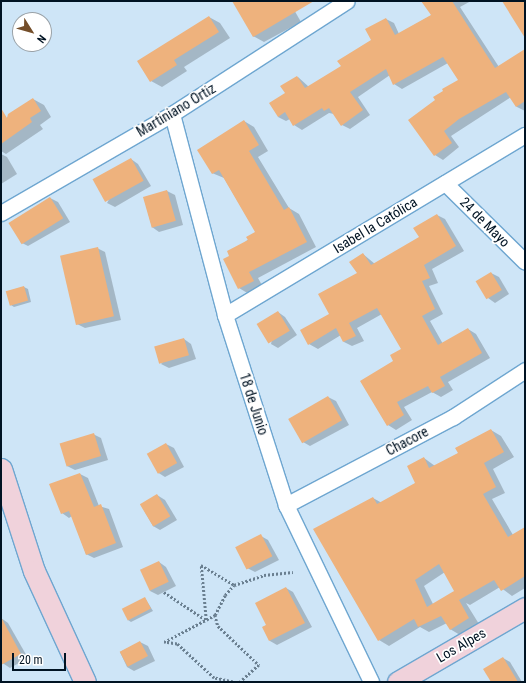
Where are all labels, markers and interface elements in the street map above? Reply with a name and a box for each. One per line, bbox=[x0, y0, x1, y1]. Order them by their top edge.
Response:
north arrow bbox=[12, 12, 52, 52]
text: N bbox=[34, 32, 48, 46]
street label: Martiniano Ortiz bbox=[133, 80, 219, 140]
street label: Isabel la Católica bbox=[330, 193, 420, 257]
street label: 24 de Mayo bbox=[457, 194, 513, 250]
street label: 18 de Junio bbox=[236, 371, 272, 437]
street label: Chacore bbox=[383, 423, 431, 459]
street label: Los Alpes bbox=[433, 624, 489, 666]
scale bar bbox=[14, 645, 68, 671]
text: 20 m bbox=[19, 653, 43, 667]

